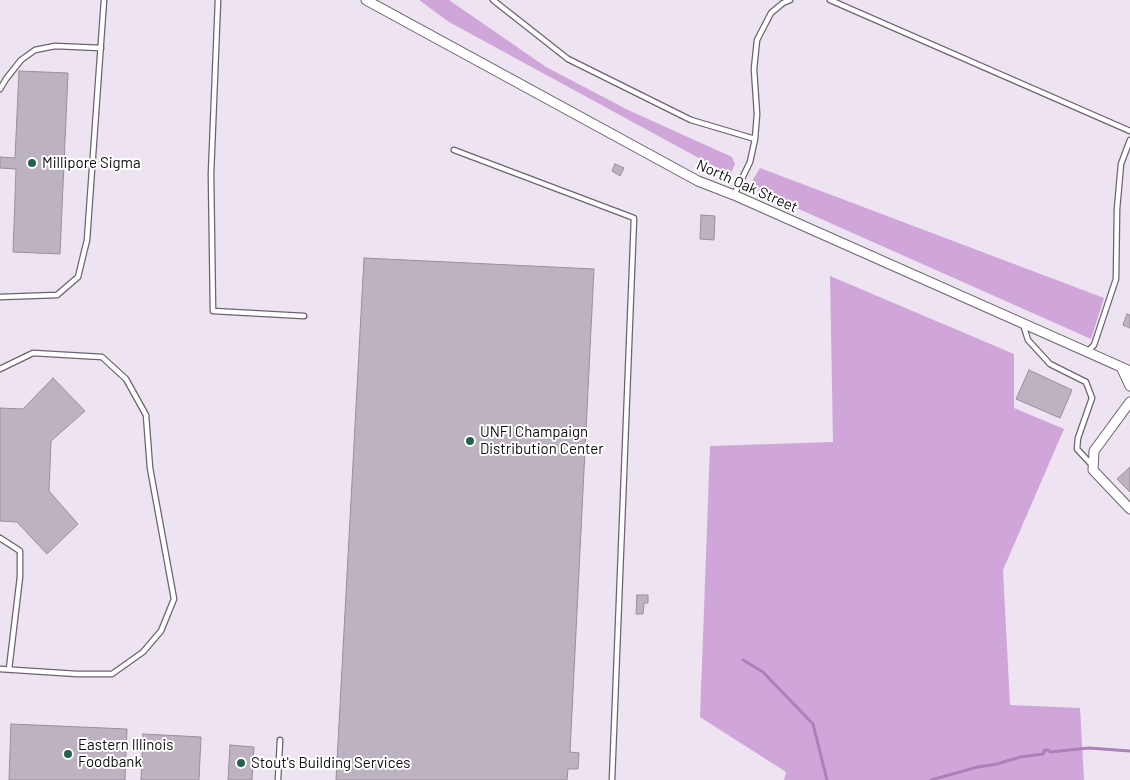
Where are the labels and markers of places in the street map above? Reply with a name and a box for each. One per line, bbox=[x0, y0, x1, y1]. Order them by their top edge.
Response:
place label: Millipore Sigma bbox=[42, 154, 141, 172]
marker: Millipore Sigma bbox=[26, 157, 38, 169]
place label: UNFI Champaign Distribution Center bbox=[480, 423, 604, 458]
marker: UNFI Champaign Distribution Center bbox=[464, 435, 476, 447]
place label: Eastern Illinois Foodbank bbox=[78, 736, 174, 771]
marker: Eastern Illinois Foodbank bbox=[62, 748, 74, 760]
place label: Stout's Building Services bbox=[251, 754, 411, 772]
marker: Stout's Building Services bbox=[235, 757, 247, 769]

